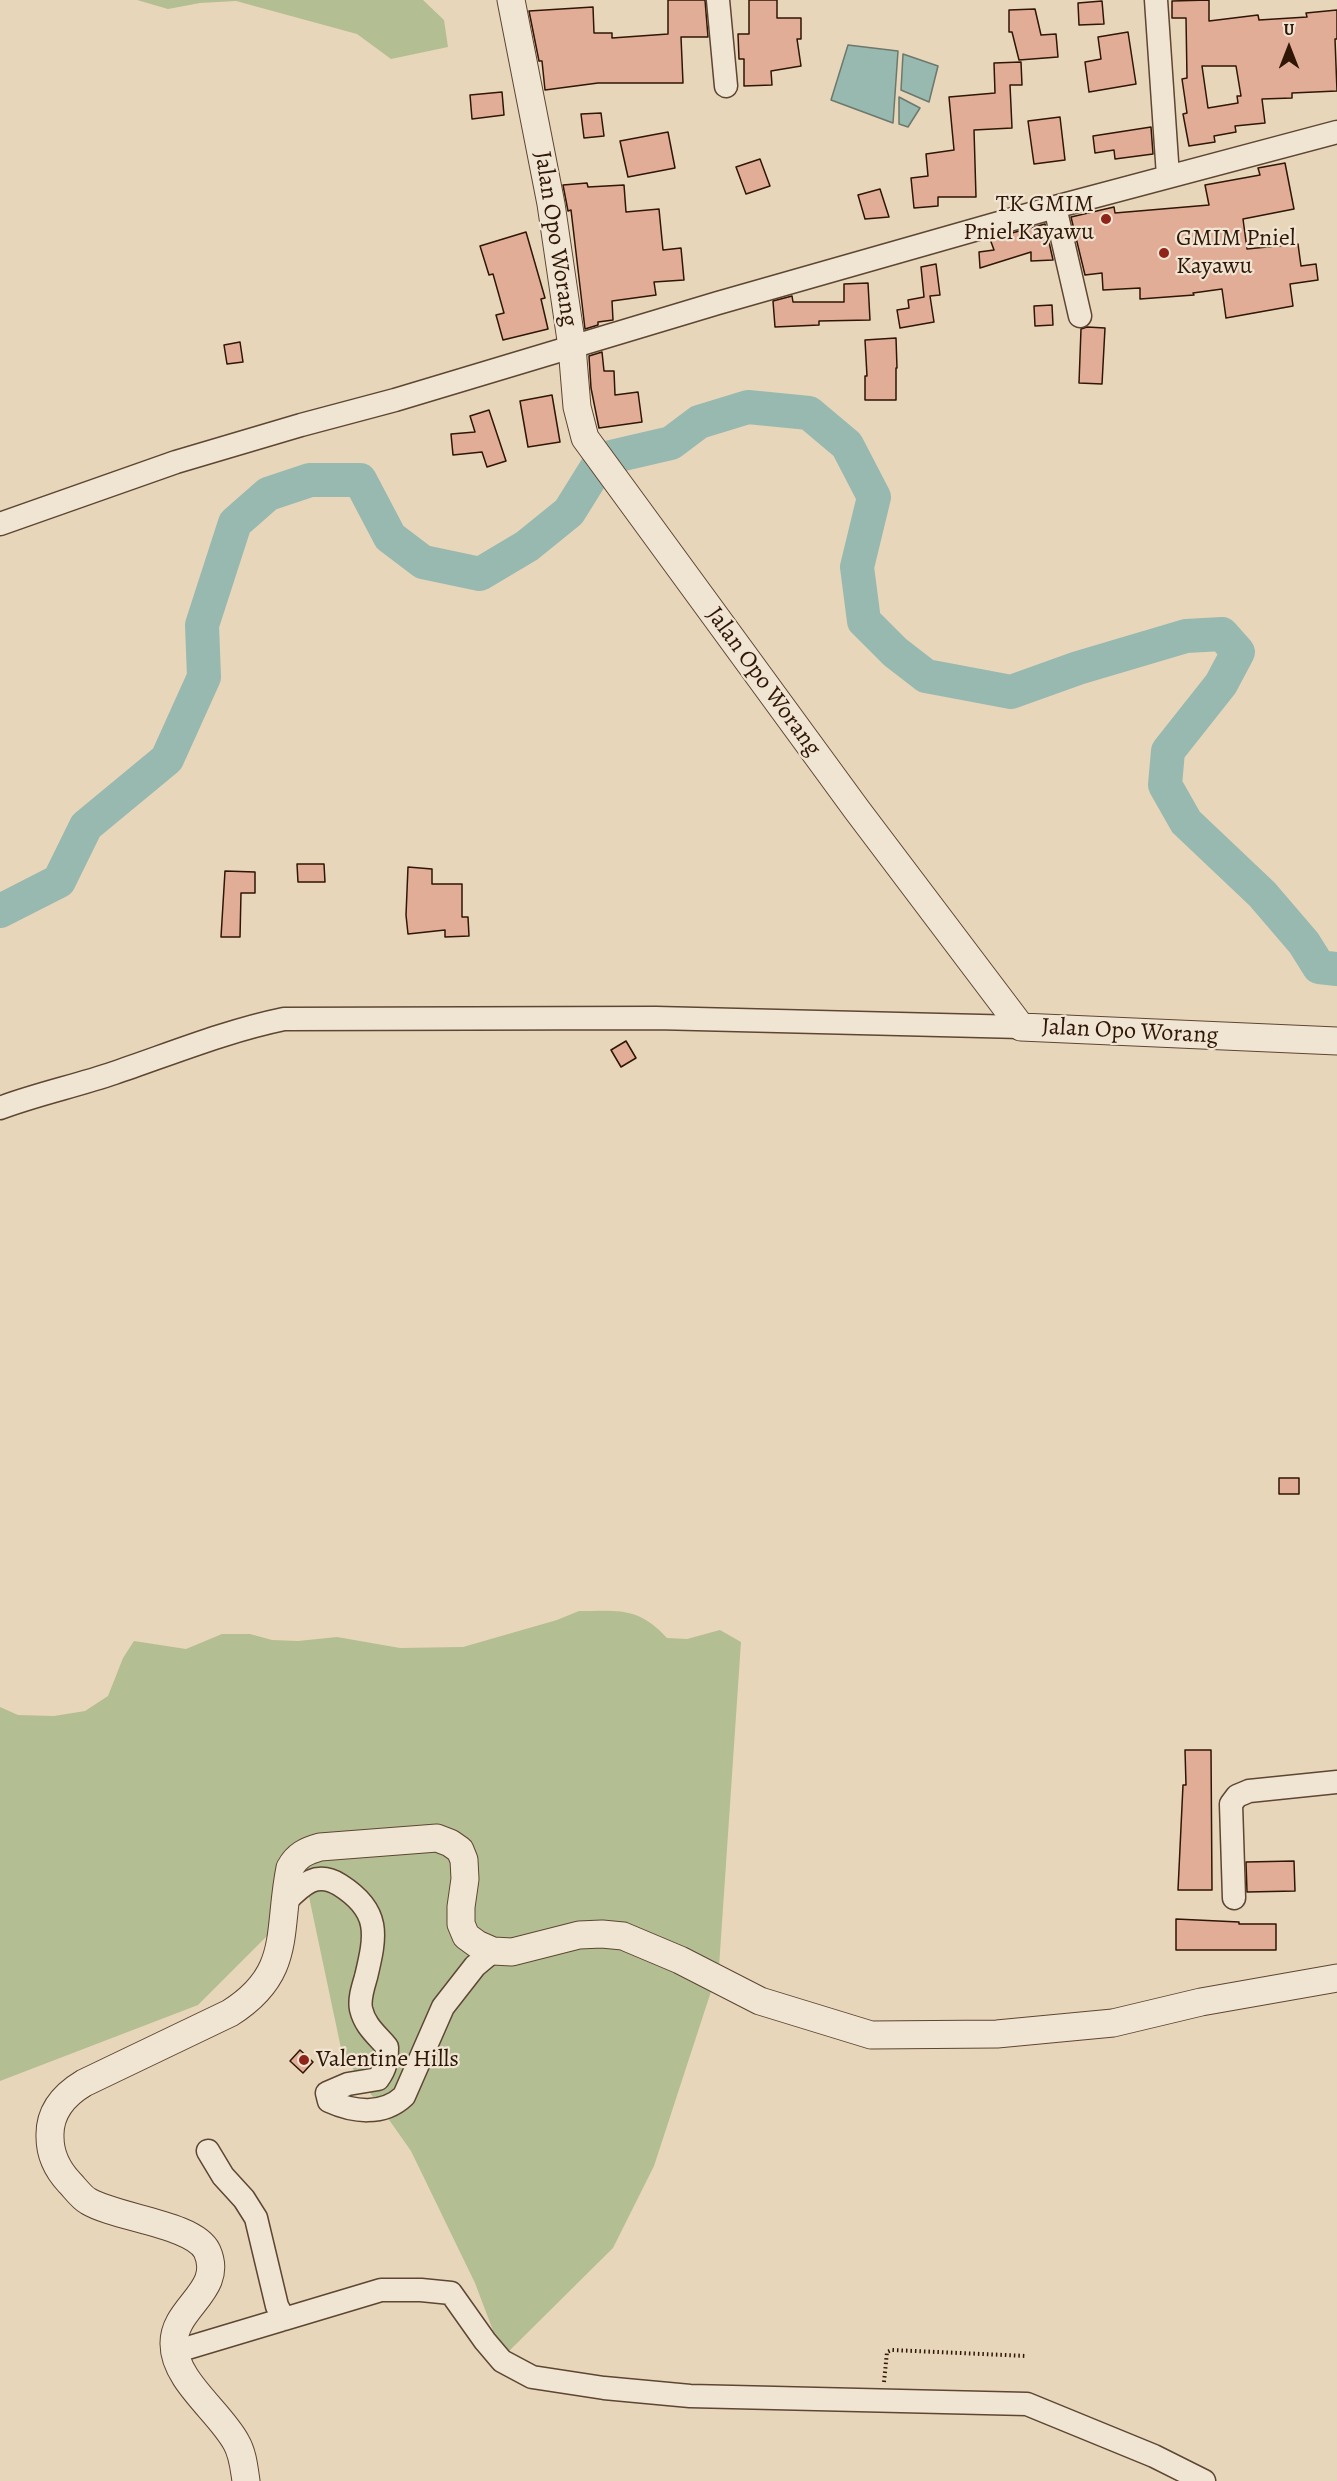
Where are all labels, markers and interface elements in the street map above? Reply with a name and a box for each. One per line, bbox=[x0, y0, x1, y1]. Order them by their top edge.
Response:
north arrow bbox=[1259, 18, 1319, 78]
text: U bbox=[1284, 19, 1294, 41]
street label: Jalan Opo Worang bbox=[527, 149, 583, 329]
place label: TK GMIM Pniel Kayawu bbox=[963, 191, 1094, 247]
marker: TK GMIM Pniel Kayawu bbox=[1099, 212, 1113, 226]
place label: GMIM Pniel Kayawu bbox=[1176, 225, 1296, 281]
marker: GMIM Pniel Kayawu bbox=[1157, 246, 1171, 260]
street label: Jalan Opo Worang bbox=[699, 602, 827, 762]
street label: Jalan Opo Worang bbox=[1041, 1013, 1219, 1051]
place label: Valentine Hills bbox=[316, 2046, 459, 2074]
marker: Valentine Hills bbox=[297, 2053, 311, 2067]

